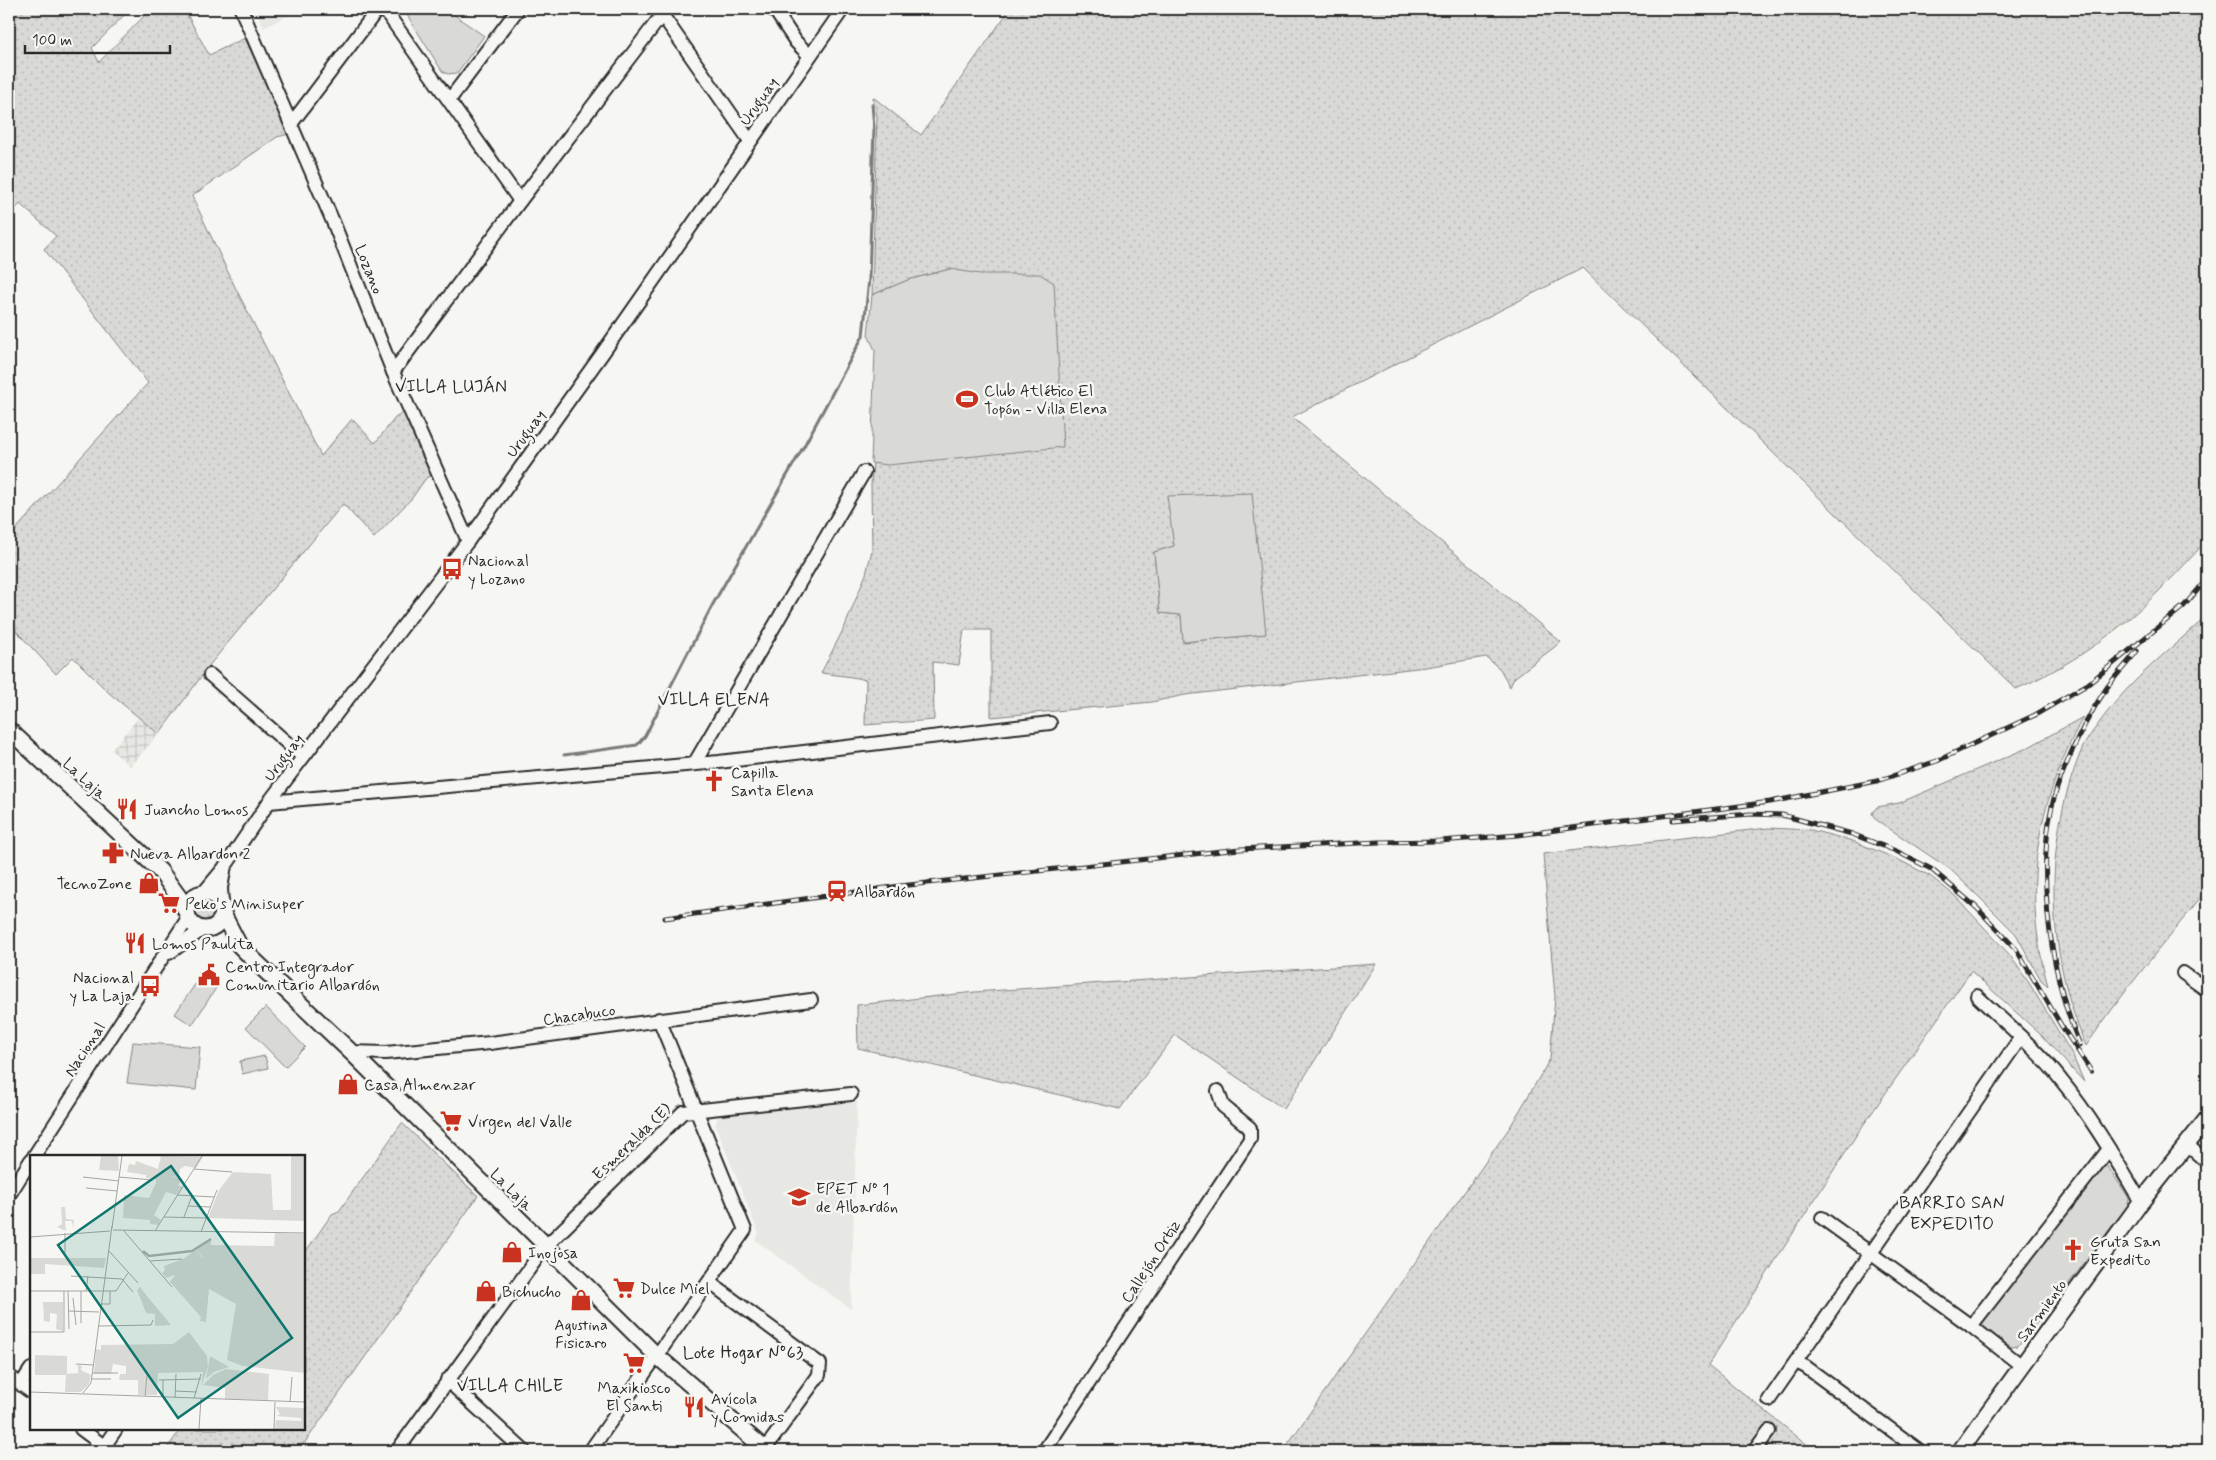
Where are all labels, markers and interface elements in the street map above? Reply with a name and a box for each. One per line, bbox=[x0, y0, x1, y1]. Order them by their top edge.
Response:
scale bar bbox=[25, 22, 170, 54]
text: 100 m bbox=[32, 31, 72, 51]
street label: Uruguay bbox=[735, 73, 784, 131]
street label: Lozano bbox=[349, 242, 388, 297]
district label: VILLA LUJÁN bbox=[395, 375, 507, 399]
place label: Club Atlético El Topón - Villa Elena bbox=[984, 381, 1107, 420]
sports icon: Club Atlético El Topón - Villa Elena bbox=[954, 386, 980, 412]
street label: Uruguay bbox=[502, 406, 552, 463]
place label: Nacional y Lozano bbox=[468, 551, 529, 590]
bus stop icon: Nacional y Lozano bbox=[439, 556, 465, 582]
district label: VILLA ELENA bbox=[658, 688, 770, 712]
street label: Uruguay bbox=[259, 730, 310, 787]
street label: La Laja bbox=[58, 753, 111, 805]
place label: Capilla Santa Elena bbox=[731, 763, 814, 802]
church icon: Capilla Santa Elena bbox=[701, 768, 727, 794]
restaurant icon: Juancho Lomos bbox=[114, 796, 140, 822]
place label: Juancho Lomos bbox=[144, 800, 248, 821]
pharmacy icon: Nueva Albardon 2 bbox=[100, 840, 126, 866]
place label: Nueva Albardon 2 bbox=[130, 844, 250, 865]
shop icon: TecnoZone bbox=[136, 870, 162, 896]
place label: TecnoZone bbox=[57, 874, 132, 895]
station icon: Albardón bbox=[824, 878, 850, 904]
place label: Albardón bbox=[854, 882, 915, 903]
supermarket icon: Peko's Minisuper bbox=[156, 890, 182, 916]
place label: Peko's Minisuper bbox=[185, 894, 305, 915]
restaurant icon: Lomos Paulita bbox=[122, 930, 148, 956]
place label: Lomos Paulita bbox=[152, 934, 254, 955]
place label: Centro Integrador Comunitario Albardón bbox=[225, 957, 380, 996]
public building icon: Centro Integrador Comunitario Albardón bbox=[196, 962, 222, 988]
place label: Nacional y La Laja bbox=[70, 968, 134, 1007]
bus stop icon: Nacional y La Laja bbox=[137, 973, 163, 999]
street label: Chacabuco bbox=[542, 1000, 617, 1031]
street label: Nacional bbox=[60, 1019, 111, 1081]
shop icon: Casa Almenzar bbox=[335, 1071, 361, 1097]
place label: Casa Almenzar bbox=[364, 1075, 476, 1096]
street label: Esmeralda (E) bbox=[588, 1099, 676, 1185]
supermarket icon: Virgen del Valle bbox=[438, 1108, 464, 1134]
place label: Virgen del Valle bbox=[468, 1112, 572, 1134]
inset map bbox=[30, 1155, 305, 1430]
street label: La Laja bbox=[485, 1164, 537, 1216]
place label: EPET Nº 1 de Albardón bbox=[816, 1179, 898, 1218]
school or university icon: EPET Nº 1 de Albardón bbox=[786, 1184, 812, 1210]
district label: BARRIO SAN EXPEDITO bbox=[1899, 1191, 2005, 1236]
street label: Callejón Ortiz bbox=[1117, 1216, 1186, 1307]
place label: Gruta San Expedito bbox=[2090, 1232, 2161, 1271]
church icon: Gruta San Expedito bbox=[2060, 1237, 2086, 1263]
shop icon: Inojosa bbox=[499, 1239, 525, 1265]
place label: Inojosa bbox=[528, 1243, 578, 1264]
supermarket icon: Dulce Miel bbox=[611, 1275, 637, 1301]
street label: Sarmiento bbox=[2012, 1275, 2072, 1346]
shop icon: Bichucho bbox=[473, 1278, 499, 1304]
place label: Dulce Miel bbox=[640, 1279, 710, 1300]
place label: Bichucho bbox=[502, 1282, 561, 1303]
shop icon: Agustina Fisicaro bbox=[568, 1287, 594, 1313]
place label: Agustina Fisicaro bbox=[554, 1315, 608, 1354]
district label: Lote Hogar Nº63 bbox=[683, 1341, 804, 1365]
supermarket icon: Maxikiosco El Santi bbox=[621, 1350, 647, 1376]
district label: VILLA CHILE bbox=[457, 1374, 563, 1398]
place label: Maxikiosco El Santi bbox=[598, 1378, 670, 1417]
place label: Avícola y Comidas bbox=[711, 1389, 784, 1428]
restaurant icon: Avícola y Comidas bbox=[681, 1394, 707, 1420]

